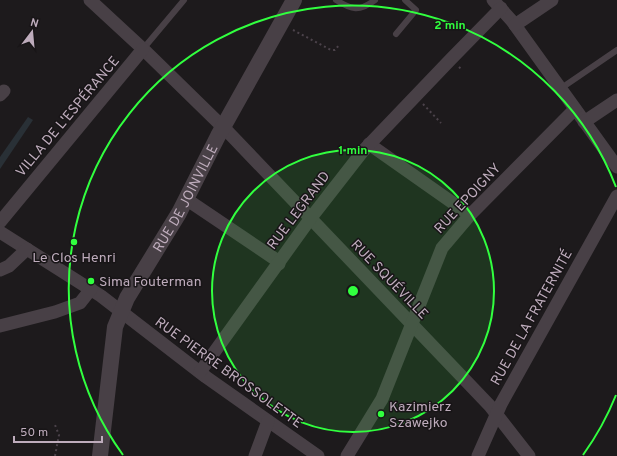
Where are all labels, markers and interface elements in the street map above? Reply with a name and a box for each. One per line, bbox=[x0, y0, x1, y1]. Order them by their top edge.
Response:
north arrow bbox=[12, 12, 52, 52]
text: N bbox=[29, 16, 40, 31]
text: 2 min bbox=[434, 18, 466, 34]
street label: VILLA DE L'ESPÉRANCE bbox=[12, 53, 124, 181]
street label: RUE DE JOINVILLE bbox=[150, 142, 222, 256]
text: 1 min bbox=[339, 143, 367, 159]
street label: RUE EPOIGNY bbox=[431, 160, 505, 238]
street label: RUE LEGRAND bbox=[264, 168, 334, 253]
street label: RUE SQUÉVILLE bbox=[347, 236, 432, 323]
marker: Le Clos Henri bbox=[69, 237, 79, 247]
street label: RUE DE LA FRATERNITÉ bbox=[487, 246, 577, 389]
place label: Le Clos Henri bbox=[32, 250, 116, 267]
place label: Sima Fouterman bbox=[99, 274, 202, 291]
marker: Sima Fouterman bbox=[86, 276, 96, 286]
centre of rings bbox=[346, 284, 360, 298]
street label: RUE PIERRE BROSSOLETTE bbox=[151, 314, 305, 433]
place label: Kazimierz Szawejko bbox=[389, 399, 451, 432]
marker: Kazimierz Szawejko bbox=[376, 409, 386, 419]
scale bar bbox=[14, 418, 102, 444]
text: 50 m bbox=[20, 425, 48, 441]

